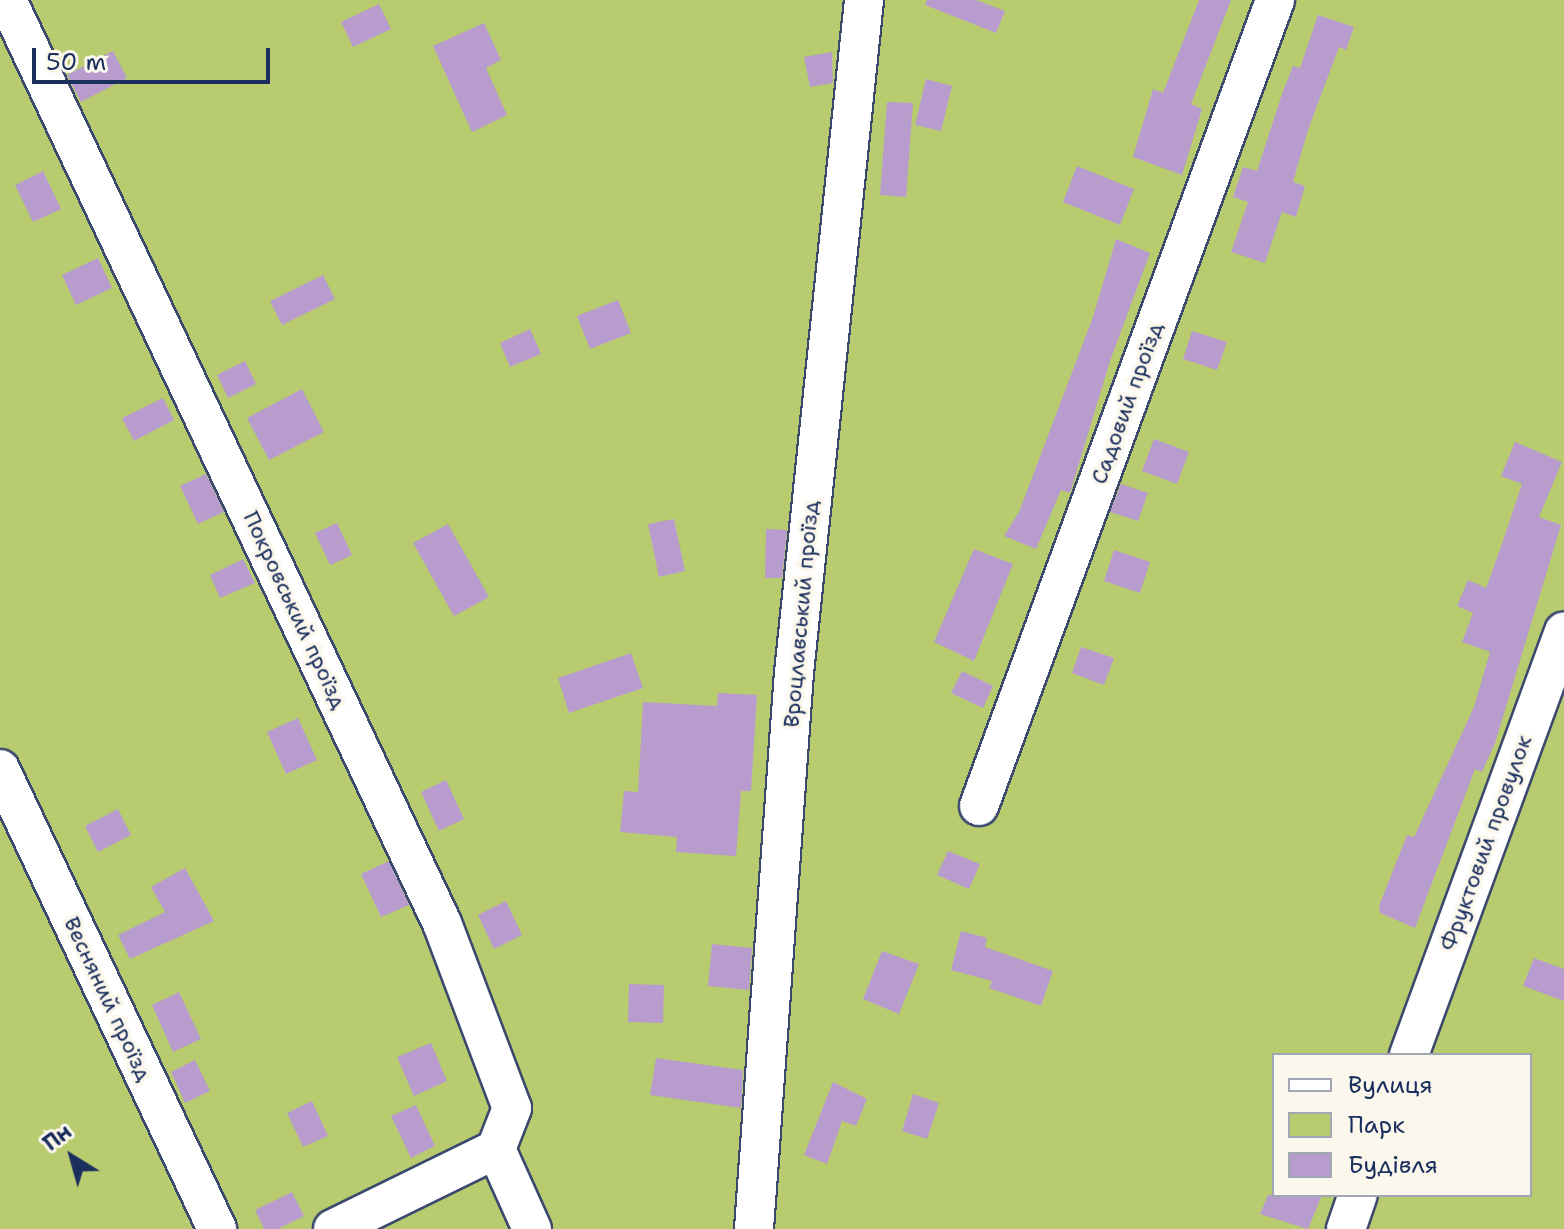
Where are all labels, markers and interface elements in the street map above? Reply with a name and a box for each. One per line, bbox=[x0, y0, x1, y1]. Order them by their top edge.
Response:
scale bar bbox=[36, 32, 274, 82]
text: 50 m bbox=[46, 46, 106, 78]
street label: Садовий проїзд bbox=[1085, 318, 1169, 488]
street label: Вроцлавський проїзд bbox=[778, 499, 824, 729]
street label: Покровський проїзд bbox=[238, 507, 352, 713]
street label: Фруктовий провулок bbox=[1435, 732, 1537, 954]
street label: Весняний проїзд bbox=[58, 913, 158, 1085]
legend bbox=[1272, 1053, 1532, 1197]
text: Вулиця bbox=[1348, 1069, 1433, 1101]
text: Парк bbox=[1348, 1109, 1405, 1141]
north arrow bbox=[32, 1117, 112, 1197]
text: Пн bbox=[37, 1117, 78, 1158]
text: Будівля bbox=[1348, 1149, 1438, 1181]

